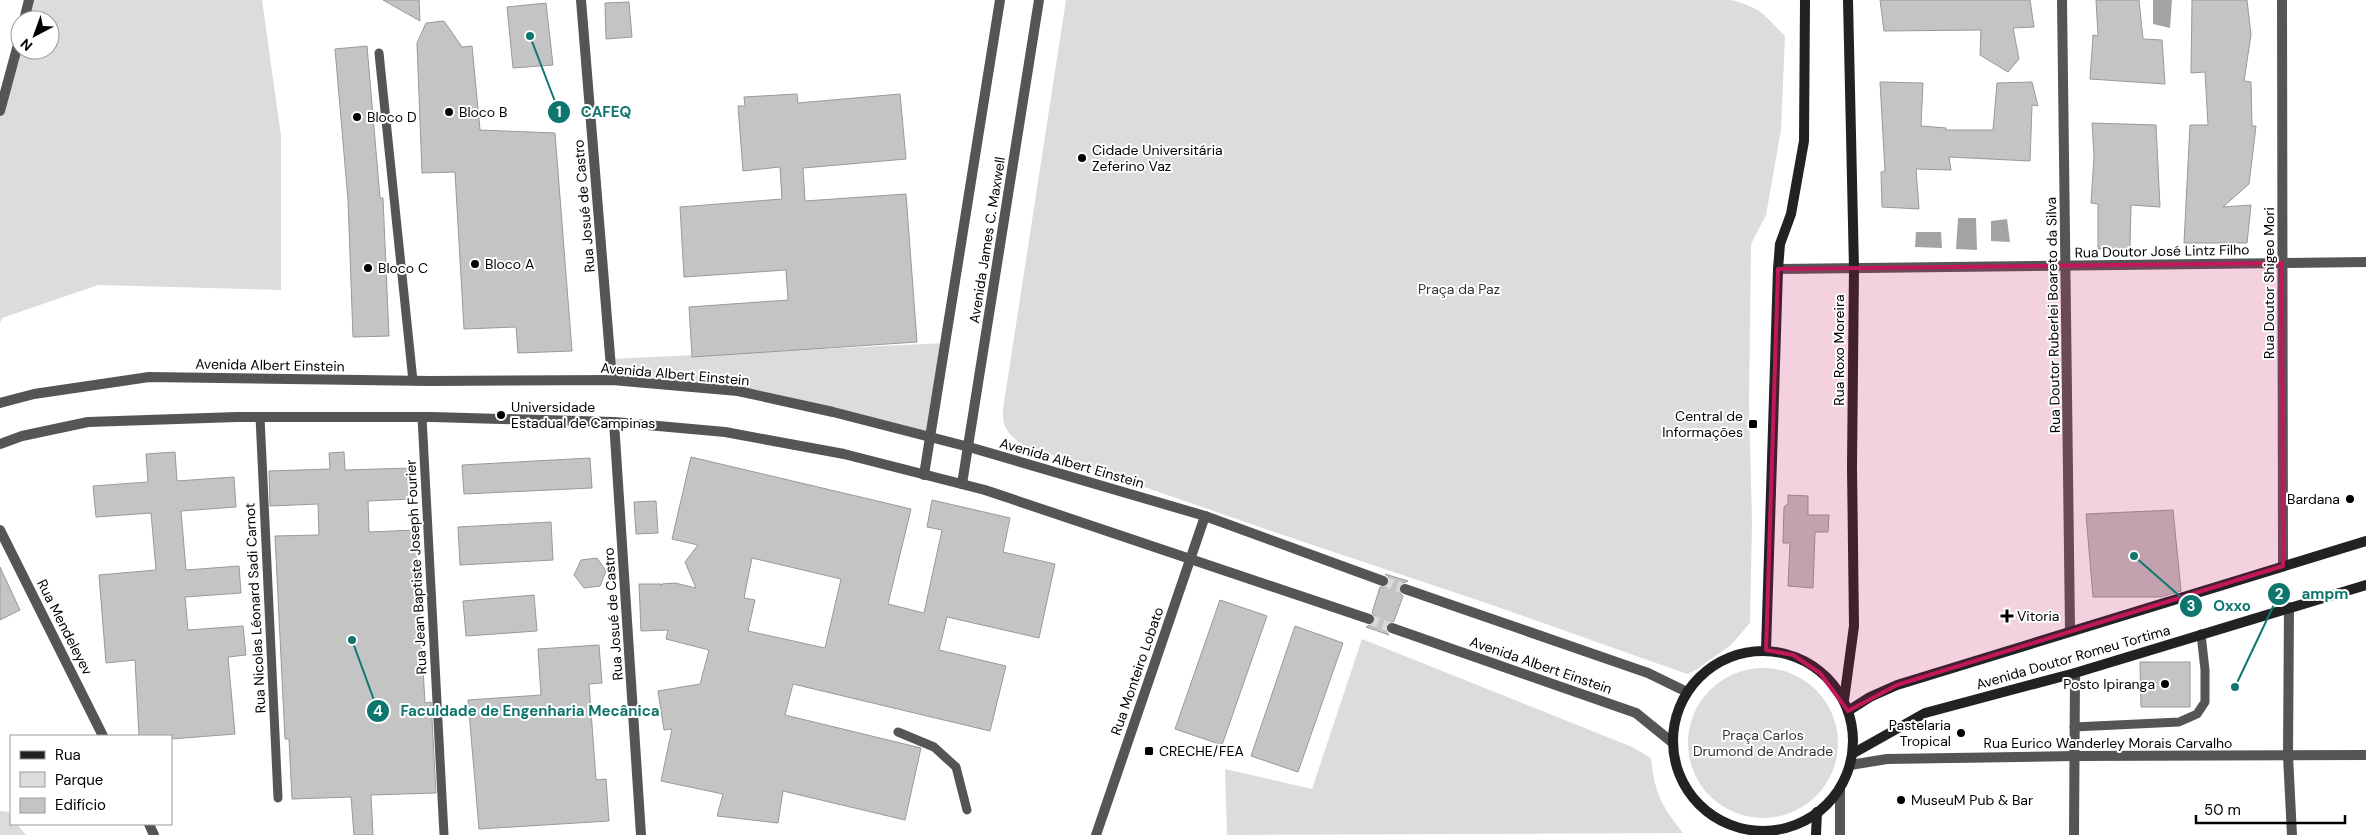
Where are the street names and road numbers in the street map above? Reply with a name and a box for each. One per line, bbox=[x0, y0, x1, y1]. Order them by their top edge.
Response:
street label: Rua Josué de Castro bbox=[569, 139, 599, 273]
street label: Avenida James C. Maxwell bbox=[965, 155, 1009, 325]
street label: Rua Doutor Ruberlei Boareto da Silva bbox=[2042, 197, 2064, 433]
street label: Rua Doutor Shigeo Mori bbox=[2260, 207, 2278, 359]
street label: Rua Doutor José Lintz Filho bbox=[2074, 240, 2250, 262]
street label: Rua Roxo Moreira bbox=[1830, 294, 1848, 406]
street label: Avenida Albert Einstein bbox=[195, 355, 345, 375]
street label: Avenida Albert Einstein bbox=[600, 359, 750, 389]
street label: Avenida Albert Einstein bbox=[998, 434, 1146, 492]
street label: Rua Jean Baptiste Joseph Fourier bbox=[401, 459, 431, 675]
street label: Rua Nicolas Léonard Sadi Carnot bbox=[240, 502, 270, 714]
street label: Rua Josué de Castro bbox=[599, 547, 627, 681]
street label: Rua Mendeleyev bbox=[33, 576, 97, 678]
street label: Rua Monteiro Lobato bbox=[1107, 604, 1167, 738]
street label: Avenida Doutor Romeu Tortima bbox=[1974, 621, 2172, 693]
street label: Avenida Albert Einstein bbox=[1467, 632, 1615, 698]
street label: Rua Eurico Wanderley Morais Carvalho bbox=[1984, 734, 2232, 752]

